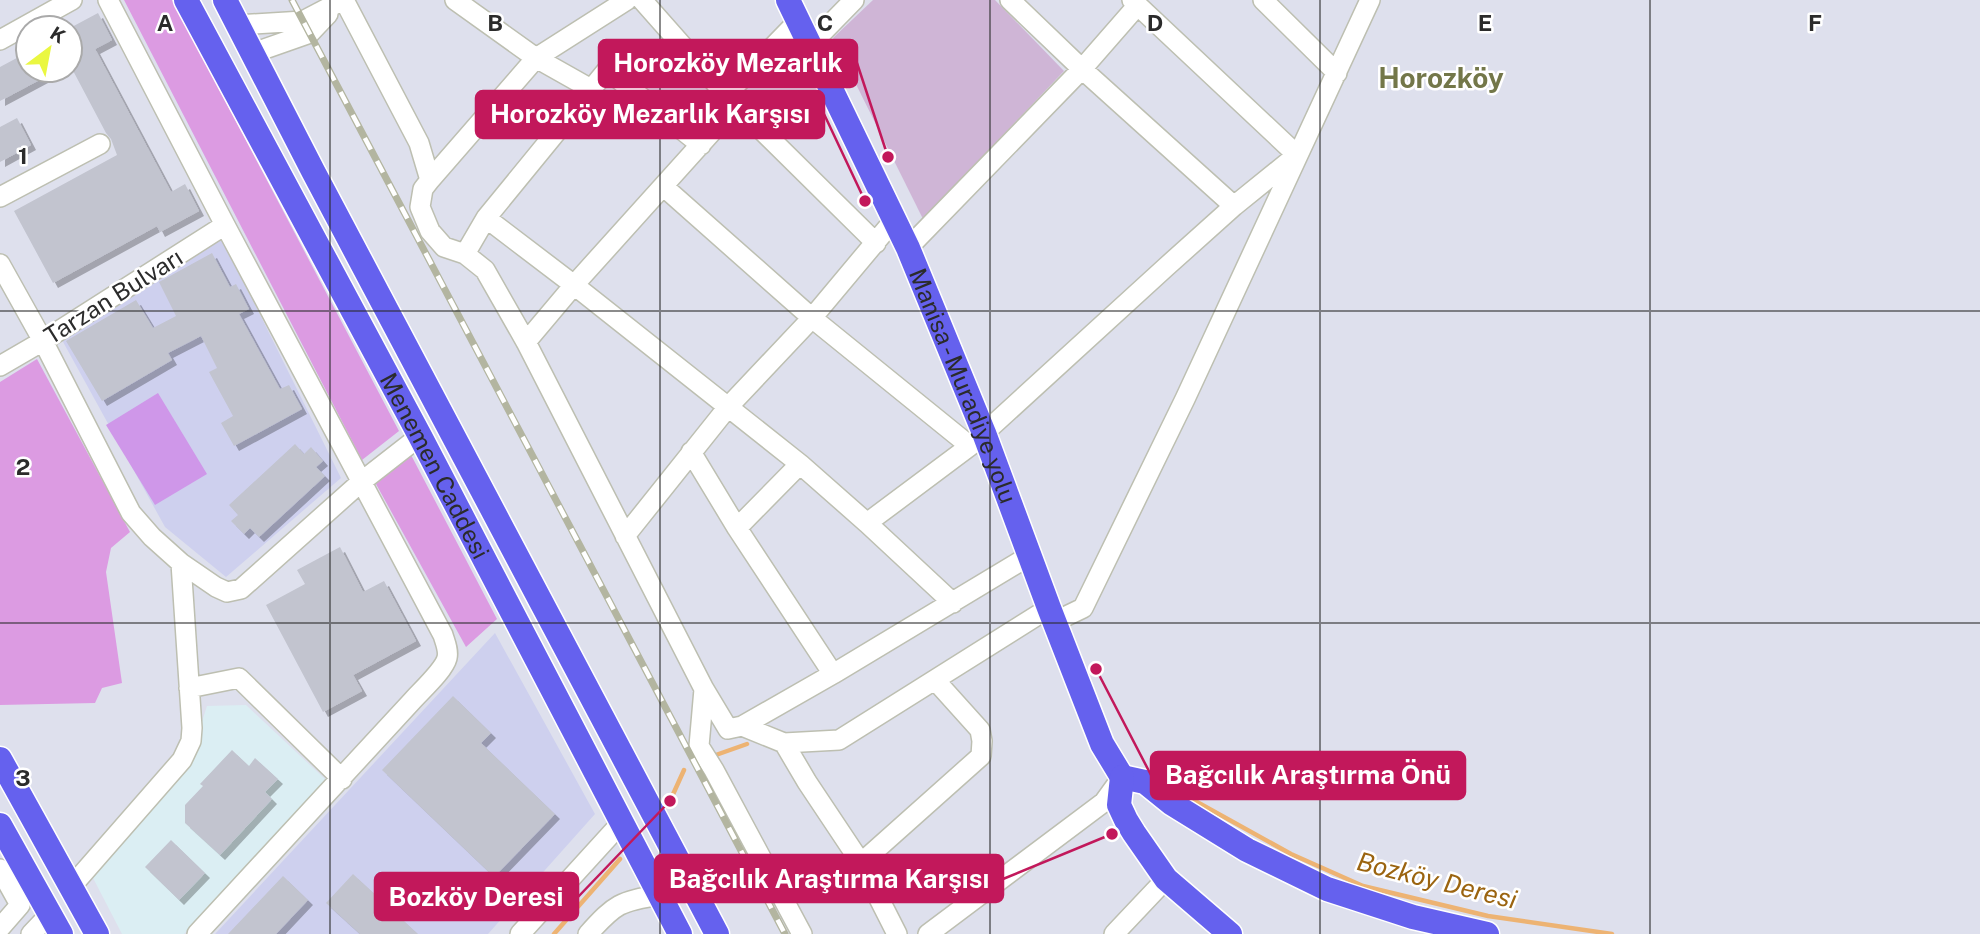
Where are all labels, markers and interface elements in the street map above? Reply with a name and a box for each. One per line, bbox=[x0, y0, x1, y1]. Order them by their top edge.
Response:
text: A bbox=[157, 9, 174, 36]
text: B bbox=[487, 9, 503, 36]
text: C bbox=[817, 9, 833, 36]
text: D bbox=[1147, 9, 1163, 36]
text: E bbox=[1478, 9, 1492, 36]
text: F bbox=[1808, 9, 1822, 36]
north arrow bbox=[14, 14, 84, 84]
text: K bbox=[46, 22, 70, 48]
callout: Horozköy Mezarlık bbox=[599, 40, 857, 87]
text: Horozköy Mezarlık bbox=[613, 47, 843, 78]
district label: Horozköy bbox=[1378, 61, 1504, 94]
callout: Horozköy Mezarlık Karşısı bbox=[476, 91, 824, 138]
text: Horozköy Mezarlık Karşısı bbox=[490, 98, 810, 129]
text: 1 bbox=[18, 142, 28, 169]
street label: Tarzan Bulvarı bbox=[39, 242, 187, 350]
street label: Manisa - Muradiye yolu bbox=[904, 264, 1023, 507]
street label: Menemen Caddesi bbox=[375, 368, 495, 563]
text: 2 bbox=[16, 453, 30, 480]
callout: Bağcılık Araştırma Önü bbox=[1151, 752, 1465, 799]
text: Bağcılık Araştırma Önü bbox=[1165, 759, 1451, 790]
text: 3 bbox=[15, 764, 31, 791]
water label: Bozköy Deresi bbox=[1354, 845, 1521, 915]
callout: Bağcılık Araştırma Karşısı bbox=[655, 855, 1003, 902]
text: Bağcılık Araştırma Karşısı bbox=[669, 863, 989, 894]
callout: Bozköy Deresi bbox=[375, 873, 578, 920]
text: Bozköy Deresi bbox=[389, 881, 563, 912]

